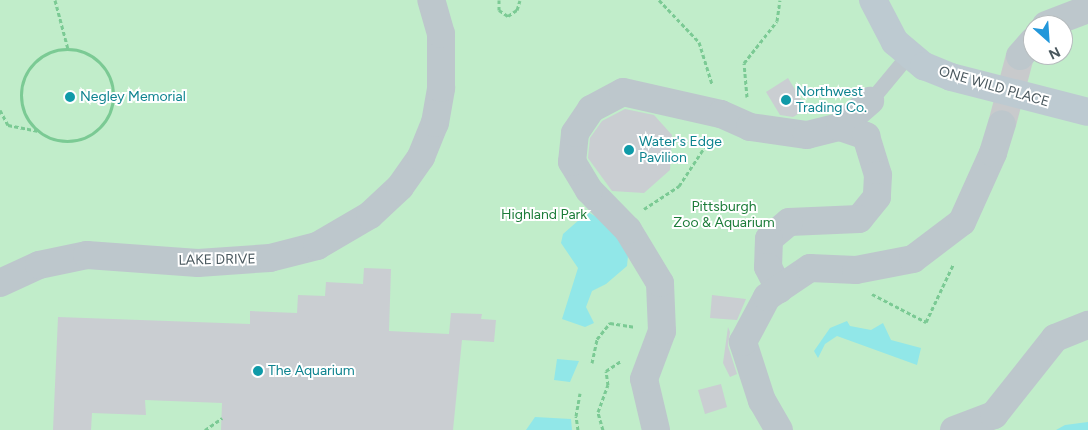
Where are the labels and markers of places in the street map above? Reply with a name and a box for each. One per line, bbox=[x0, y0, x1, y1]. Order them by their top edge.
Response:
place label: Northwest Trading Co. bbox=[796, 84, 867, 116]
place label: Negley Memorial bbox=[80, 89, 186, 105]
marker: Negley Memorial bbox=[64, 91, 76, 103]
marker: Northwest Trading Co. bbox=[780, 94, 792, 106]
place label: Water's Edge Pavilion bbox=[639, 134, 722, 166]
marker: Water's Edge Pavilion bbox=[623, 144, 635, 156]
place label: The Aquarium bbox=[268, 363, 355, 379]
marker: The Aquarium bbox=[252, 365, 264, 377]

